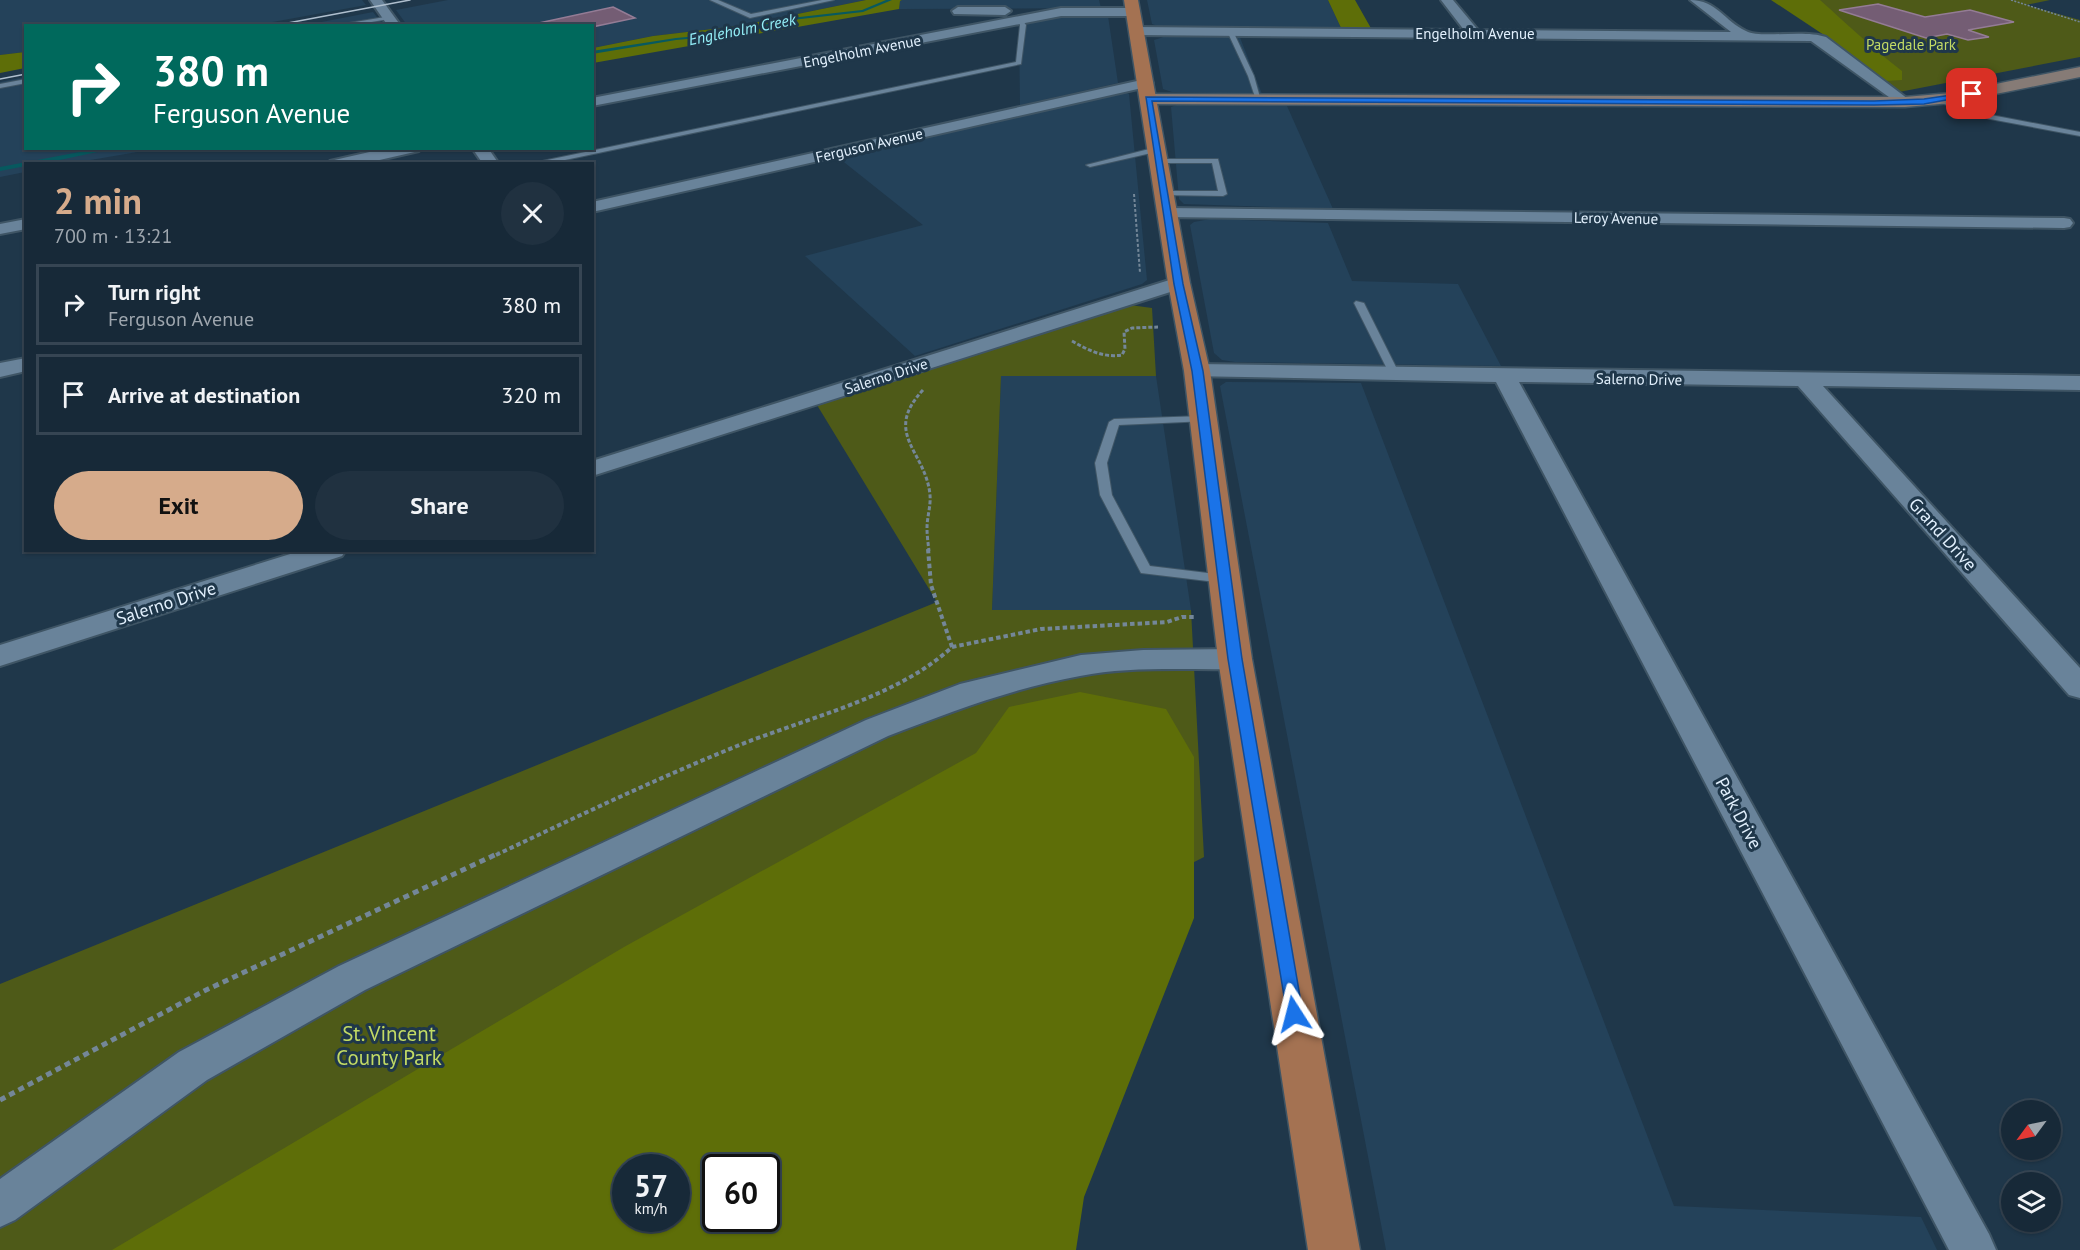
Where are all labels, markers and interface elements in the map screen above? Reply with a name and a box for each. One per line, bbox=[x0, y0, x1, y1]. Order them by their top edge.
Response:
water label: Engleholm Creek bbox=[687, 9, 798, 49]
street label: Engelholm Avenue bbox=[1415, 24, 1535, 43]
street label: Engelholm Avenue bbox=[802, 30, 922, 72]
park label: Pagedale Park bbox=[1866, 35, 1957, 54]
text: 380 m bbox=[153, 43, 269, 98]
icon: right bbox=[54, 48, 132, 126]
pin bbox=[1946, 68, 1997, 119]
icon: arrive bbox=[1955, 77, 1988, 110]
text: Ferguson Avenue bbox=[153, 96, 350, 130]
street label: Ferguson Avenue bbox=[813, 123, 925, 167]
text: 2 min bbox=[54, 177, 142, 224]
button: close bbox=[501, 182, 564, 245]
street label: Leroy Avenue bbox=[1574, 208, 1658, 228]
text: 700 m · 13:21 bbox=[54, 223, 172, 249]
text: Turn right bbox=[108, 278, 200, 306]
icon: right bbox=[57, 288, 90, 321]
text: 380 m bbox=[501, 291, 561, 319]
text: Ferguson Avenue bbox=[108, 306, 254, 332]
street label: Salerno Drive bbox=[842, 354, 930, 398]
street label: Salerno Drive bbox=[1596, 369, 1682, 389]
icon: arrive bbox=[57, 378, 90, 411]
text: Arrive at destination bbox=[108, 381, 300, 409]
text: 320 m bbox=[501, 381, 561, 409]
button: Exit bbox=[54, 471, 303, 540]
button: Share bbox=[315, 471, 564, 540]
street label: Grand Drive bbox=[1904, 493, 1982, 575]
street label: Salerno Drive bbox=[113, 576, 219, 630]
street label: Park Drive bbox=[1711, 773, 1767, 853]
position arrow bbox=[1262, 982, 1326, 1046]
park label: St. Vincent County Park bbox=[336, 1020, 442, 1071]
north arrow bbox=[2001, 1100, 2061, 1160]
map controls bbox=[2001, 1100, 2061, 1232]
speed limit sign: 60 bbox=[702, 1154, 780, 1232]
text: 57 bbox=[634, 1166, 668, 1205]
button: layers bbox=[2001, 1172, 2061, 1232]
text: km/h bbox=[635, 1199, 667, 1218]

